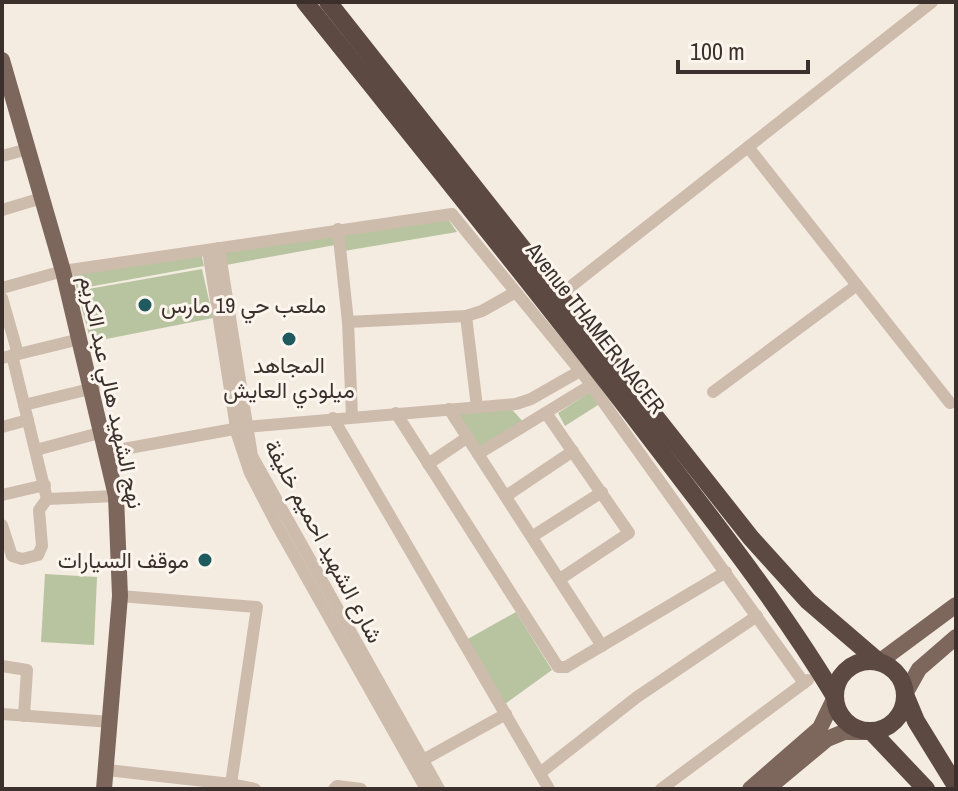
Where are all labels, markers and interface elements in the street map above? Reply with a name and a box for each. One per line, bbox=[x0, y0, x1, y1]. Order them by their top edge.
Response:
scale bar bbox=[678, 24, 808, 74]
text: 100 m bbox=[690, 35, 745, 67]
street label: Avenue THAMER NACER bbox=[519, 235, 672, 420]
street label: نهج الشهيد هالي عبد الكريم bbox=[69, 273, 151, 512]
place label: ملعب حي 19 مارس bbox=[161, 290, 326, 324]
marker: ملعب حي 19 مارس bbox=[136, 296, 154, 314]
marker: المجاهد ميلودي العايش bbox=[280, 330, 298, 348]
place label: المجاهد ميلودي العايش bbox=[223, 350, 355, 409]
street label: شارع الشهيد احميم خليفة bbox=[258, 434, 390, 648]
place label: موقف السيارات bbox=[58, 545, 189, 575]
marker: موقف السيارات bbox=[196, 551, 214, 569]

